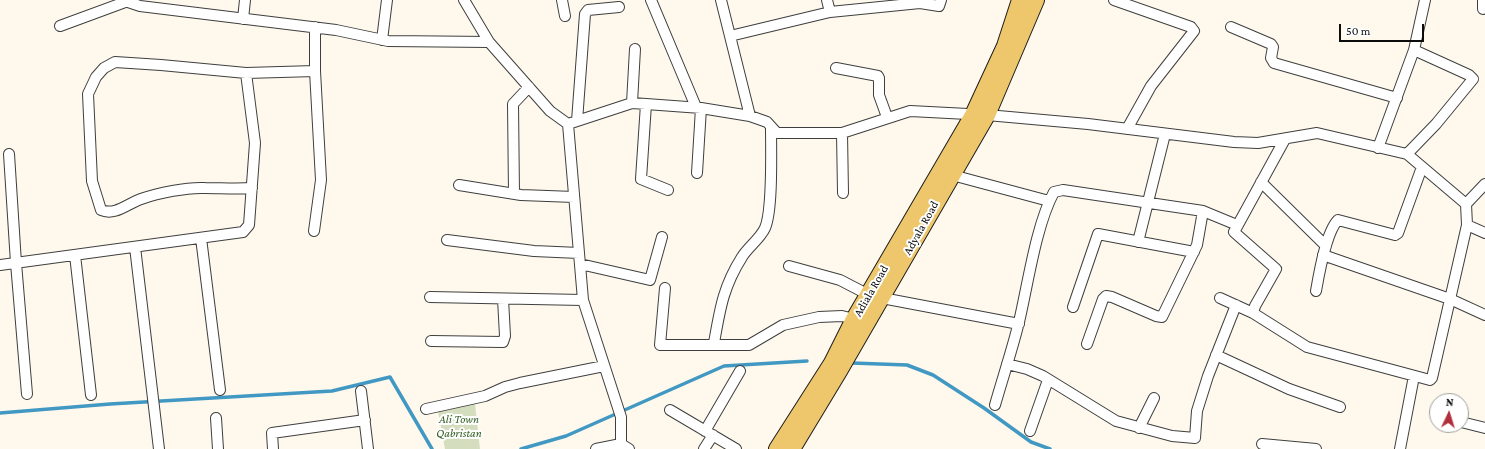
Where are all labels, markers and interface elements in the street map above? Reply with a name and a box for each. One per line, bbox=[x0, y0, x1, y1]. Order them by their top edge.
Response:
scale bar bbox=[1341, 16, 1426, 42]
text: 50 m bbox=[1346, 24, 1370, 38]
street label: Adyala Road bbox=[900, 199, 942, 257]
street label: Adiala Road bbox=[850, 263, 892, 319]
north arrow bbox=[1429, 393, 1469, 433]
text: N bbox=[1446, 396, 1454, 408]
park label: Ali Town Qabristan bbox=[436, 412, 482, 440]

